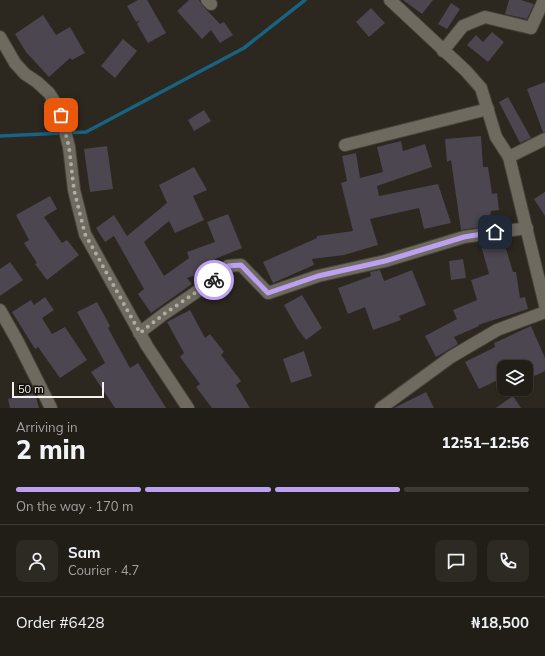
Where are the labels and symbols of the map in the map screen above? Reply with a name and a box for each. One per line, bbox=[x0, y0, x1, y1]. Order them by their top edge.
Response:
pin bbox=[44, 98, 78, 132]
pin bbox=[478, 215, 512, 249]
courier bbox=[194, 260, 234, 300]
scale bar bbox=[12, 380, 104, 399]

